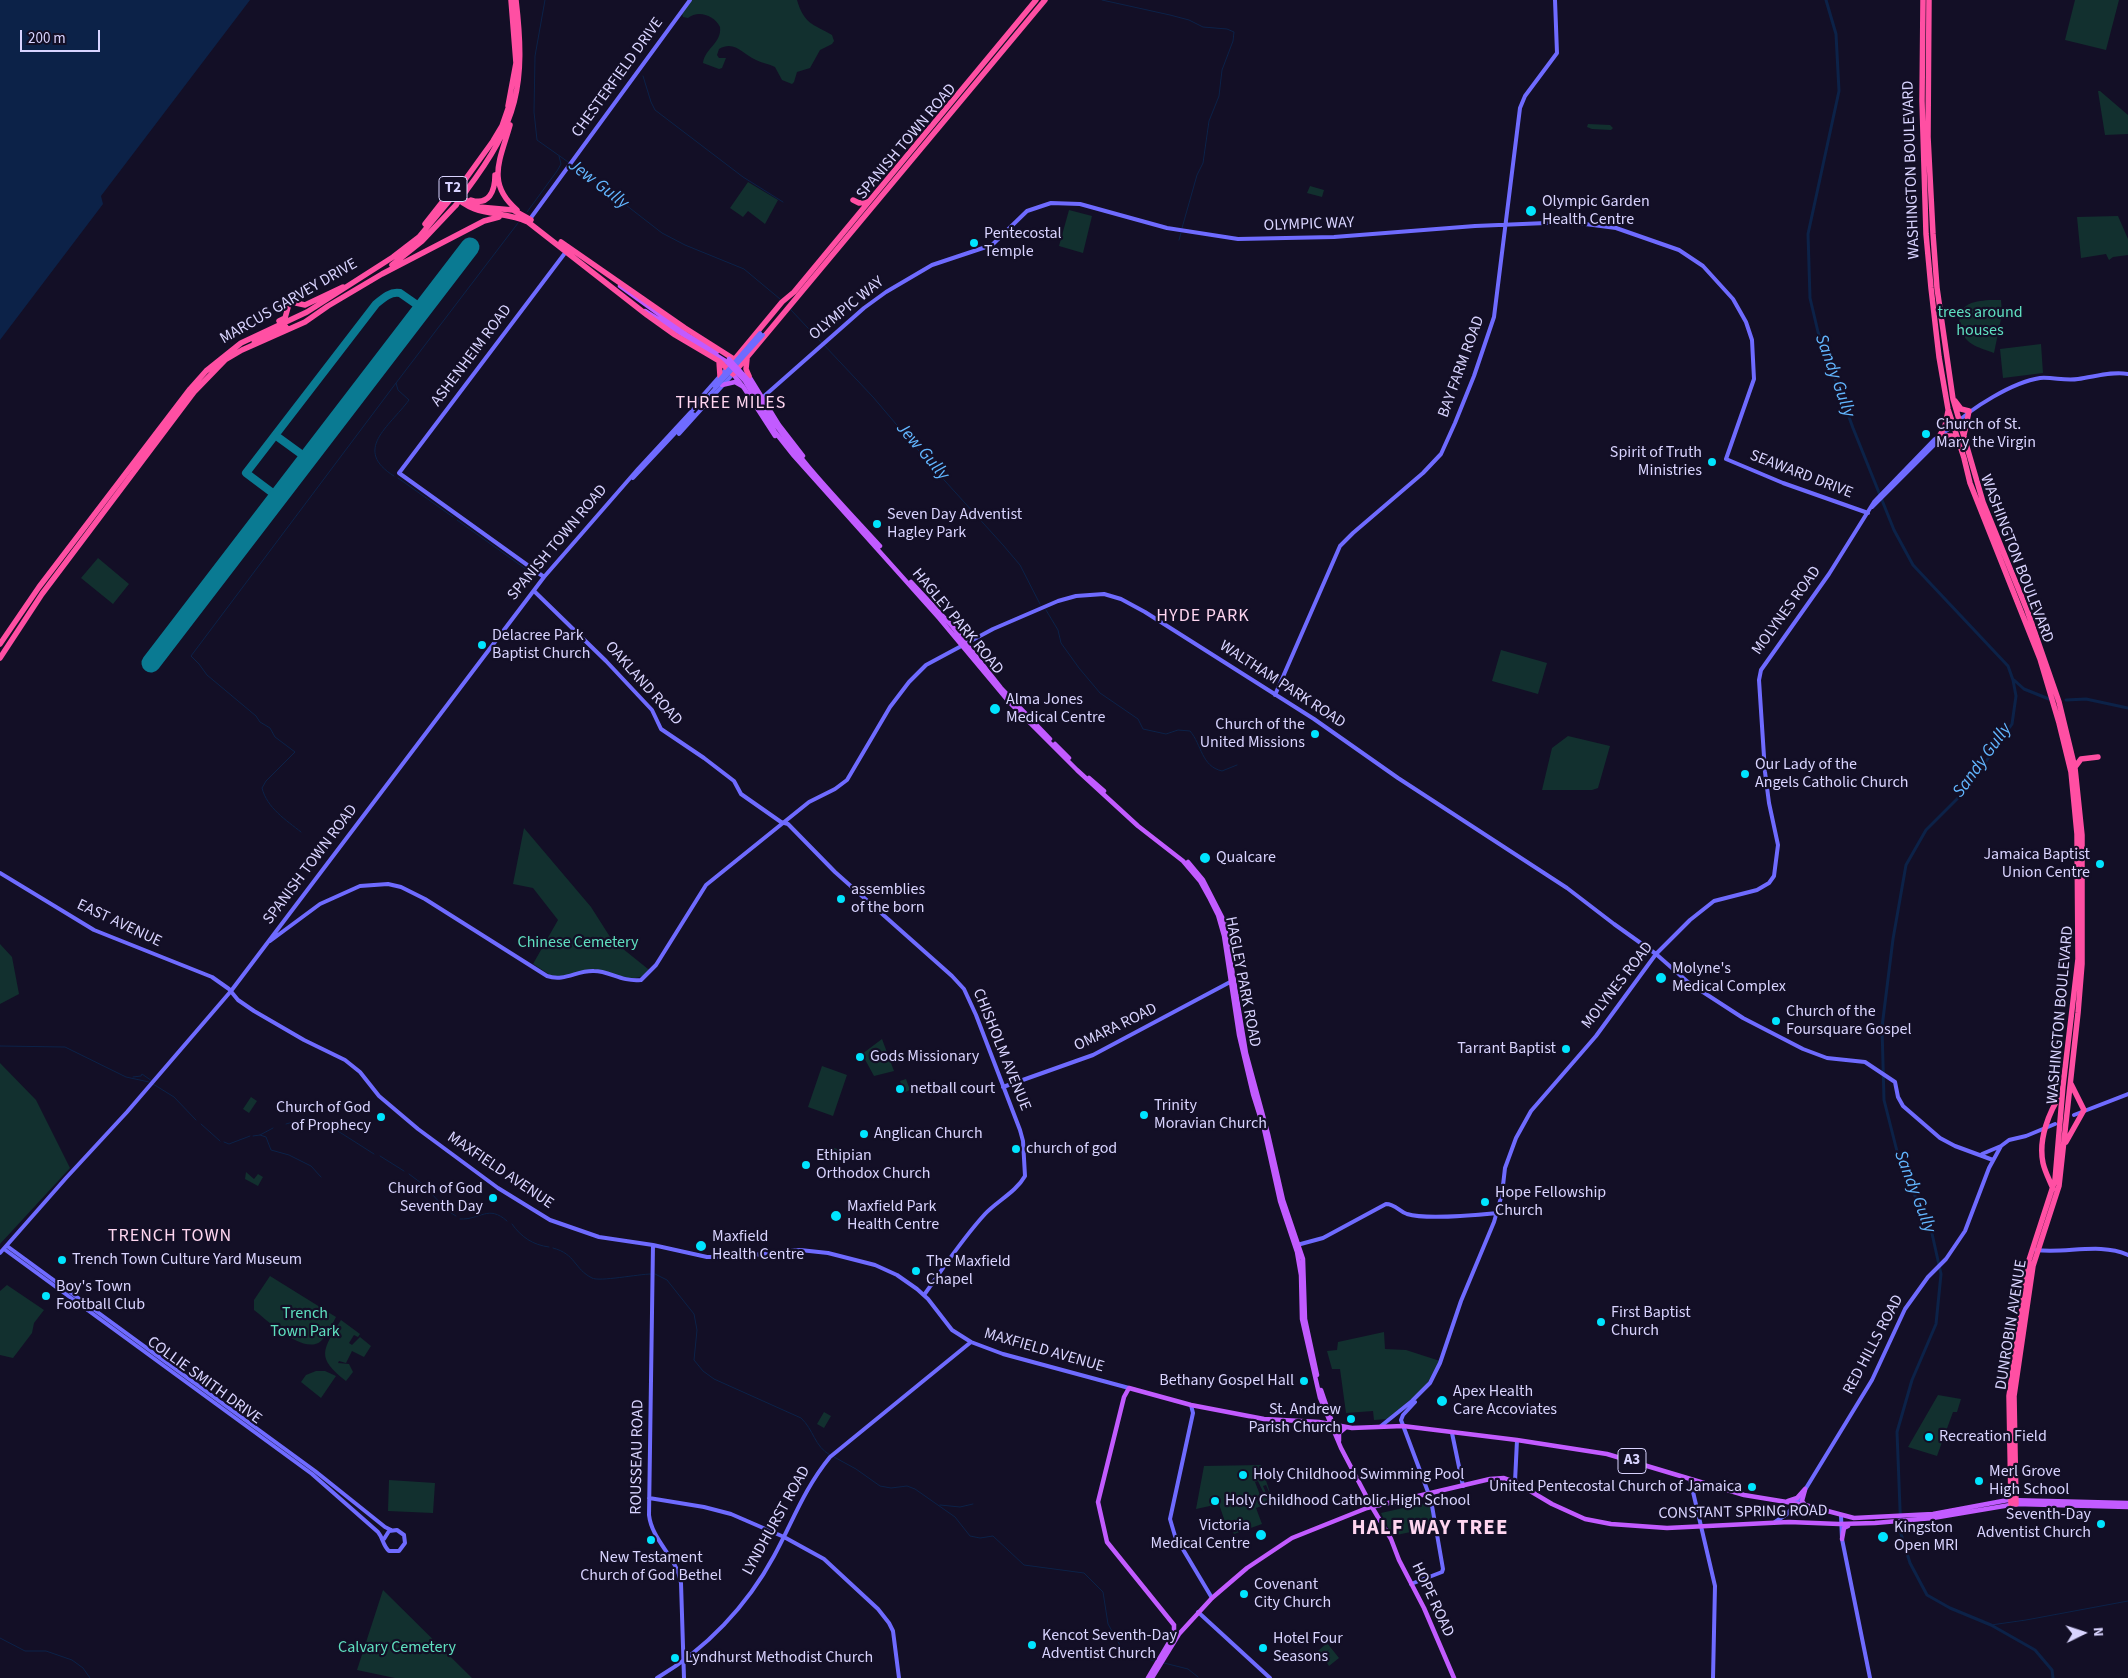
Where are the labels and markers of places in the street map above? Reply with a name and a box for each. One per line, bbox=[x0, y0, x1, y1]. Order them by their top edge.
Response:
place label: Olympic Garden Health Centre bbox=[1542, 192, 1650, 230]
marker: Olympic Garden Health Centre bbox=[1524, 204, 1538, 218]
place label: Pentecostal Temple bbox=[984, 224, 1062, 262]
marker: Pentecostal Temple bbox=[968, 237, 980, 249]
place label: Church of St. Mary the Virgin bbox=[1936, 415, 2036, 453]
marker: Church of St. Mary the Virgin bbox=[1920, 428, 1932, 440]
place label: Spirit of Truth Ministries bbox=[1610, 443, 1702, 481]
marker: Spirit of Truth Ministries bbox=[1706, 456, 1718, 468]
place label: Seven Day Adventist Hagley Park bbox=[887, 505, 1022, 543]
marker: Seven Day Adventist Hagley Park bbox=[871, 518, 883, 530]
place label: Delacree Park Baptist Church bbox=[492, 626, 590, 664]
marker: Delacree Park Baptist Church bbox=[476, 639, 488, 651]
place label: Alma Jones Medical Centre bbox=[1006, 690, 1105, 728]
marker: Alma Jones Medical Centre bbox=[988, 702, 1002, 716]
place label: Church of the United Missions bbox=[1200, 715, 1305, 753]
marker: Church of the United Missions bbox=[1309, 728, 1321, 740]
place label: Our Lady of the Angels Catholic Church bbox=[1755, 755, 1908, 793]
marker: Our Lady of the Angels Catholic Church bbox=[1739, 768, 1751, 780]
place label: Jamaica Baptist Union Centre bbox=[1983, 845, 2090, 883]
place label: Qualcare bbox=[1216, 848, 1276, 868]
marker: Qualcare bbox=[1198, 851, 1212, 865]
marker: Jamaica Baptist Union Centre bbox=[2094, 858, 2106, 870]
place label: assemblies of the born bbox=[851, 880, 925, 918]
marker: assemblies of the born bbox=[835, 893, 847, 905]
place label: Molyne's Medical Complex bbox=[1672, 959, 1786, 997]
marker: Molyne's Medical Complex bbox=[1654, 971, 1668, 985]
place label: Church of the Foursquare Gospel bbox=[1786, 1002, 1912, 1040]
marker: Church of the Foursquare Gospel bbox=[1770, 1015, 1782, 1027]
place label: Tarrant Baptist bbox=[1457, 1039, 1556, 1059]
marker: Tarrant Baptist bbox=[1560, 1043, 1572, 1055]
place label: Gods Missionary bbox=[870, 1047, 979, 1067]
marker: Gods Missionary bbox=[854, 1051, 866, 1063]
place label: netball court bbox=[910, 1079, 995, 1099]
marker: netball court bbox=[894, 1083, 906, 1095]
place label: Trinity Moravian Church bbox=[1154, 1096, 1267, 1134]
place label: Church of God of Prophecy bbox=[276, 1098, 371, 1136]
marker: Trinity Moravian Church bbox=[1138, 1109, 1150, 1121]
marker: Church of God of Prophecy bbox=[375, 1111, 387, 1123]
place label: Anglican Church bbox=[874, 1124, 983, 1144]
marker: Anglican Church bbox=[858, 1128, 870, 1140]
place label: church of god bbox=[1026, 1139, 1117, 1159]
marker: church of god bbox=[1010, 1143, 1022, 1155]
place label: Ethipian Orthodox Church bbox=[816, 1146, 931, 1184]
marker: Ethipian Orthodox Church bbox=[800, 1159, 812, 1171]
place label: Church of God Seventh Day bbox=[388, 1179, 483, 1217]
place label: Hope Fellowship Church bbox=[1495, 1183, 1606, 1221]
marker: Church of God Seventh Day bbox=[487, 1192, 499, 1204]
marker: Hope Fellowship Church bbox=[1479, 1196, 1491, 1208]
place label: Maxfield Park Health Centre bbox=[847, 1197, 939, 1235]
marker: Maxfield Park Health Centre bbox=[829, 1209, 843, 1223]
place label: Maxfield Health Centre bbox=[712, 1227, 804, 1265]
marker: Maxfield Health Centre bbox=[694, 1239, 708, 1253]
place label: Trench Town Culture Yard Museum bbox=[72, 1250, 302, 1270]
place label: The Maxfield Chapel bbox=[926, 1252, 1011, 1290]
marker: Trench Town Culture Yard Museum bbox=[56, 1254, 68, 1266]
marker: The Maxfield Chapel bbox=[910, 1265, 922, 1277]
place label: Boy's Town Football Club bbox=[56, 1277, 145, 1315]
marker: Boy's Town Football Club bbox=[40, 1290, 52, 1302]
place label: First Baptist Church bbox=[1611, 1303, 1691, 1341]
marker: First Baptist Church bbox=[1595, 1316, 1607, 1328]
place label: Bethany Gospel Hall bbox=[1159, 1371, 1294, 1391]
marker: Bethany Gospel Hall bbox=[1298, 1375, 1310, 1387]
place label: Apex Health Care Accoviates bbox=[1453, 1382, 1557, 1420]
marker: Apex Health Care Accoviates bbox=[1435, 1394, 1449, 1408]
place label: St. Andrew Parish Church bbox=[1249, 1400, 1341, 1438]
marker: St. Andrew Parish Church bbox=[1345, 1413, 1357, 1425]
place label: Recreation Field bbox=[1939, 1427, 2047, 1447]
marker: Recreation Field bbox=[1923, 1431, 1935, 1443]
place label: Merl Grove High School bbox=[1989, 1462, 2069, 1500]
place label: Holy Childhood Swimming Pool bbox=[1253, 1465, 1464, 1485]
marker: Holy Childhood Swimming Pool bbox=[1237, 1469, 1249, 1481]
marker: Merl Grove High School bbox=[1973, 1475, 1985, 1487]
place label: United Pentecostal Church of Jamaica bbox=[1489, 1477, 1742, 1497]
marker: United Pentecostal Church of Jamaica bbox=[1746, 1481, 1758, 1493]
place label: Holy Childhood Catholic High School bbox=[1225, 1491, 1470, 1511]
marker: Holy Childhood Catholic High School bbox=[1209, 1495, 1221, 1507]
place label: Seventh-Day Adventist Church bbox=[1977, 1505, 2091, 1543]
place label: Victoria Medical Centre bbox=[1151, 1516, 1250, 1554]
place label: Kingston Open MRI bbox=[1894, 1518, 1958, 1556]
marker: Seventh-Day Adventist Church bbox=[2095, 1518, 2107, 1530]
marker: Victoria Medical Centre bbox=[1254, 1528, 1268, 1542]
marker: Kingston Open MRI bbox=[1876, 1530, 1890, 1544]
marker: New Testament Church of God Bethel bbox=[645, 1534, 657, 1546]
place label: New Testament Church of God Bethel bbox=[580, 1548, 722, 1586]
place label: Covenant City Church bbox=[1254, 1575, 1331, 1613]
marker: Covenant City Church bbox=[1238, 1588, 1250, 1600]
place label: Kencot Seventh-Day Adventist Church bbox=[1042, 1626, 1177, 1664]
place label: Hotel Four Seasons bbox=[1273, 1629, 1343, 1667]
marker: Kencot Seventh-Day Adventist Church bbox=[1026, 1639, 1038, 1651]
marker: Hotel Four Seasons bbox=[1257, 1642, 1269, 1654]
place label: Lyndhurst Methodist Church bbox=[685, 1648, 873, 1668]
marker: Lyndhurst Methodist Church bbox=[669, 1652, 681, 1664]

